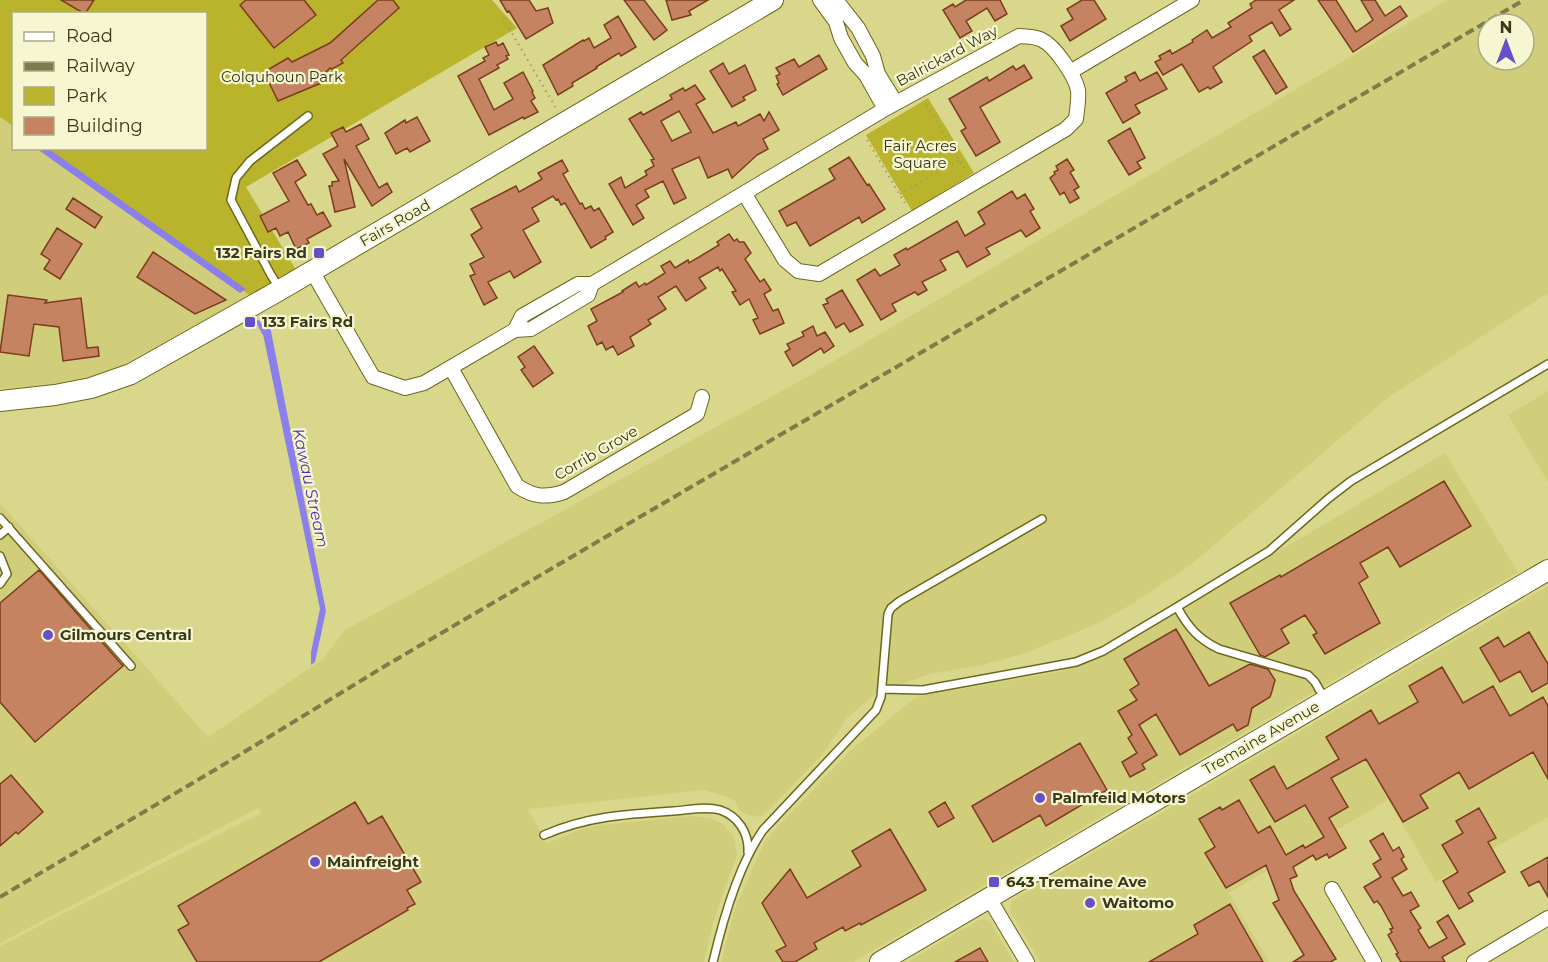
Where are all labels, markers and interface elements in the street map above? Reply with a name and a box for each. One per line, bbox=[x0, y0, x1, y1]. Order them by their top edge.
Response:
legend bbox=[12, 12, 207, 150]
north arrow bbox=[1476, 12, 1536, 72]
text: N bbox=[1500, 18, 1512, 37]
street label: Balrickard Way bbox=[893, 20, 1002, 90]
text: Road bbox=[66, 25, 113, 47]
text: Railway bbox=[66, 55, 135, 77]
park label: Colquhoun Park bbox=[221, 67, 343, 86]
text: Park bbox=[66, 85, 107, 107]
text: Building bbox=[66, 115, 143, 137]
park label: Fair Acres Square bbox=[883, 136, 957, 172]
street label: Fairs Road bbox=[356, 195, 434, 250]
place label: 132 Fairs Rd bbox=[216, 243, 307, 262]
marker: 132 Fairs Rd bbox=[312, 246, 326, 260]
place label: 133 Fairs Rd bbox=[262, 312, 353, 331]
marker: 133 Fairs Rd bbox=[243, 315, 257, 329]
street label: Corrib Grove bbox=[551, 421, 641, 484]
water label: Kawau Stream bbox=[289, 427, 332, 550]
place label: Gilmours Central bbox=[60, 625, 192, 644]
marker: Gilmours Central bbox=[41, 628, 55, 642]
street label: Tremaine Avenue bbox=[1199, 696, 1323, 779]
place label: Palmfeild Motors bbox=[1052, 788, 1186, 807]
marker: Palmfeild Motors bbox=[1033, 791, 1047, 805]
place label: Mainfreight bbox=[327, 852, 419, 871]
marker: Mainfreight bbox=[308, 855, 322, 869]
place label: 643 Tremaine Ave bbox=[1006, 872, 1147, 891]
marker: 643 Tremaine Ave bbox=[987, 875, 1001, 889]
place label: Waitomo bbox=[1102, 893, 1174, 912]
marker: Waitomo bbox=[1083, 896, 1097, 910]

